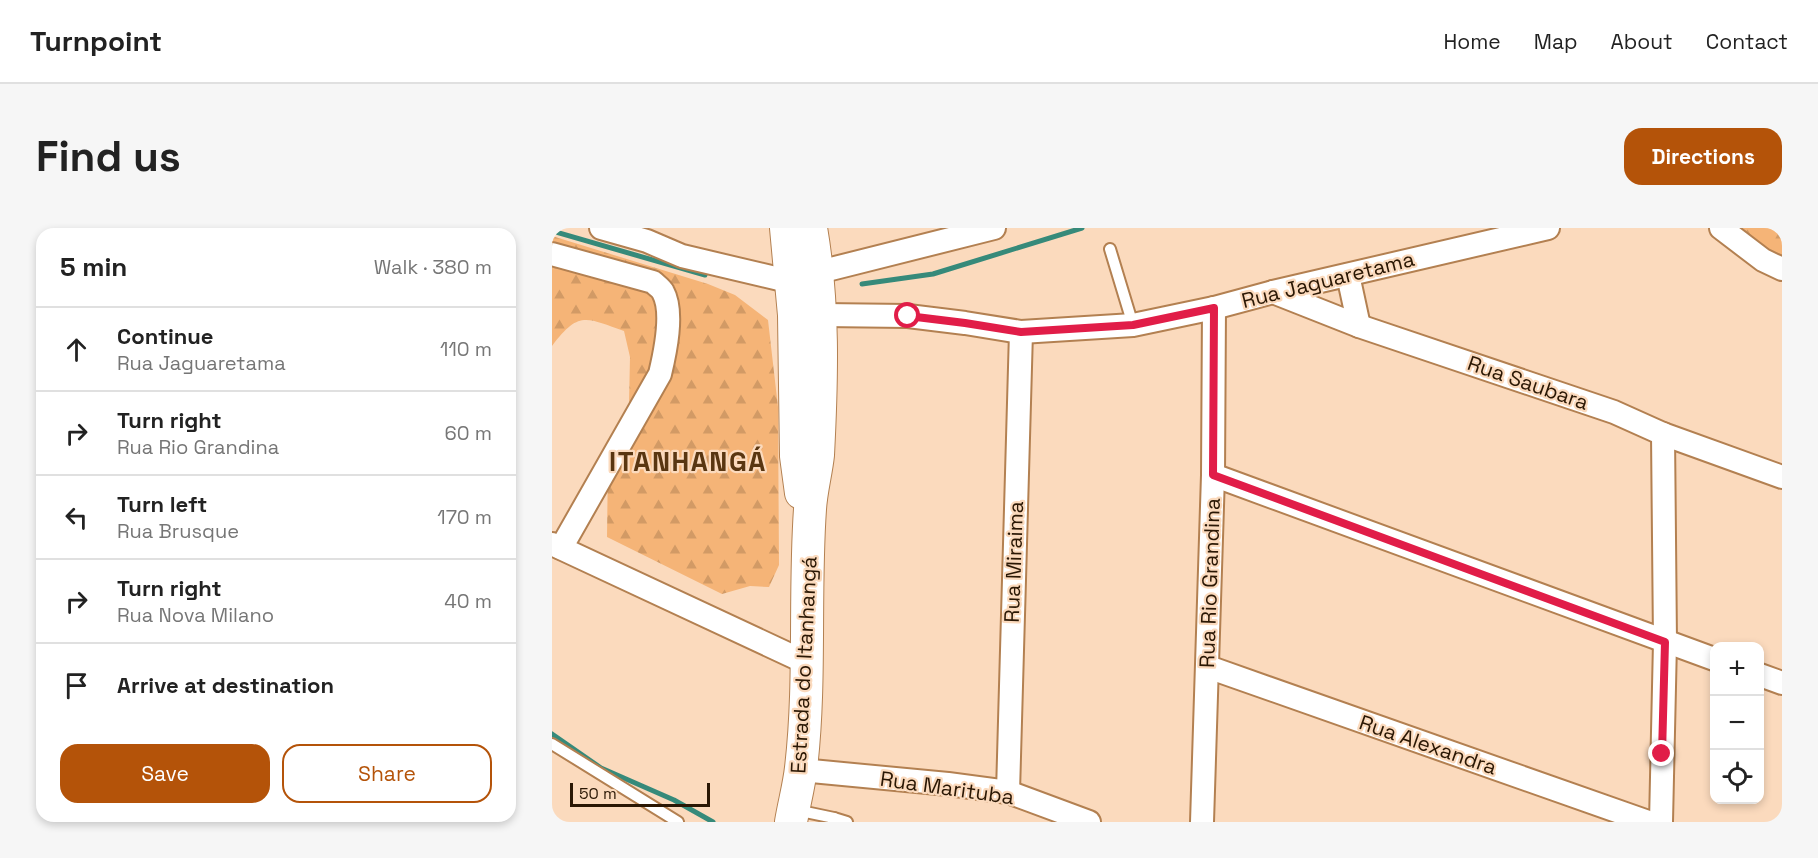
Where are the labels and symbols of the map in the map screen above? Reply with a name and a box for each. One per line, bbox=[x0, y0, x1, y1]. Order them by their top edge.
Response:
street label: Rua Jaguaretama bbox=[1239, 245, 1417, 314]
route start bbox=[894, 302, 920, 328]
street label: Rua Saubara bbox=[1464, 349, 1592, 416]
district label: ITANHANGÁ bbox=[609, 444, 767, 479]
street label: Rua Rio Grandina bbox=[1193, 497, 1226, 669]
street label: Rua Miraima bbox=[998, 501, 1029, 623]
street label: Estrada do Itanhangá bbox=[784, 556, 823, 774]
street label: Rua Alexandra bbox=[1356, 708, 1501, 781]
route end bbox=[1648, 740, 1674, 766]
street label: Rua Marituba bbox=[878, 765, 1016, 810]
scale bar bbox=[570, 780, 710, 808]

